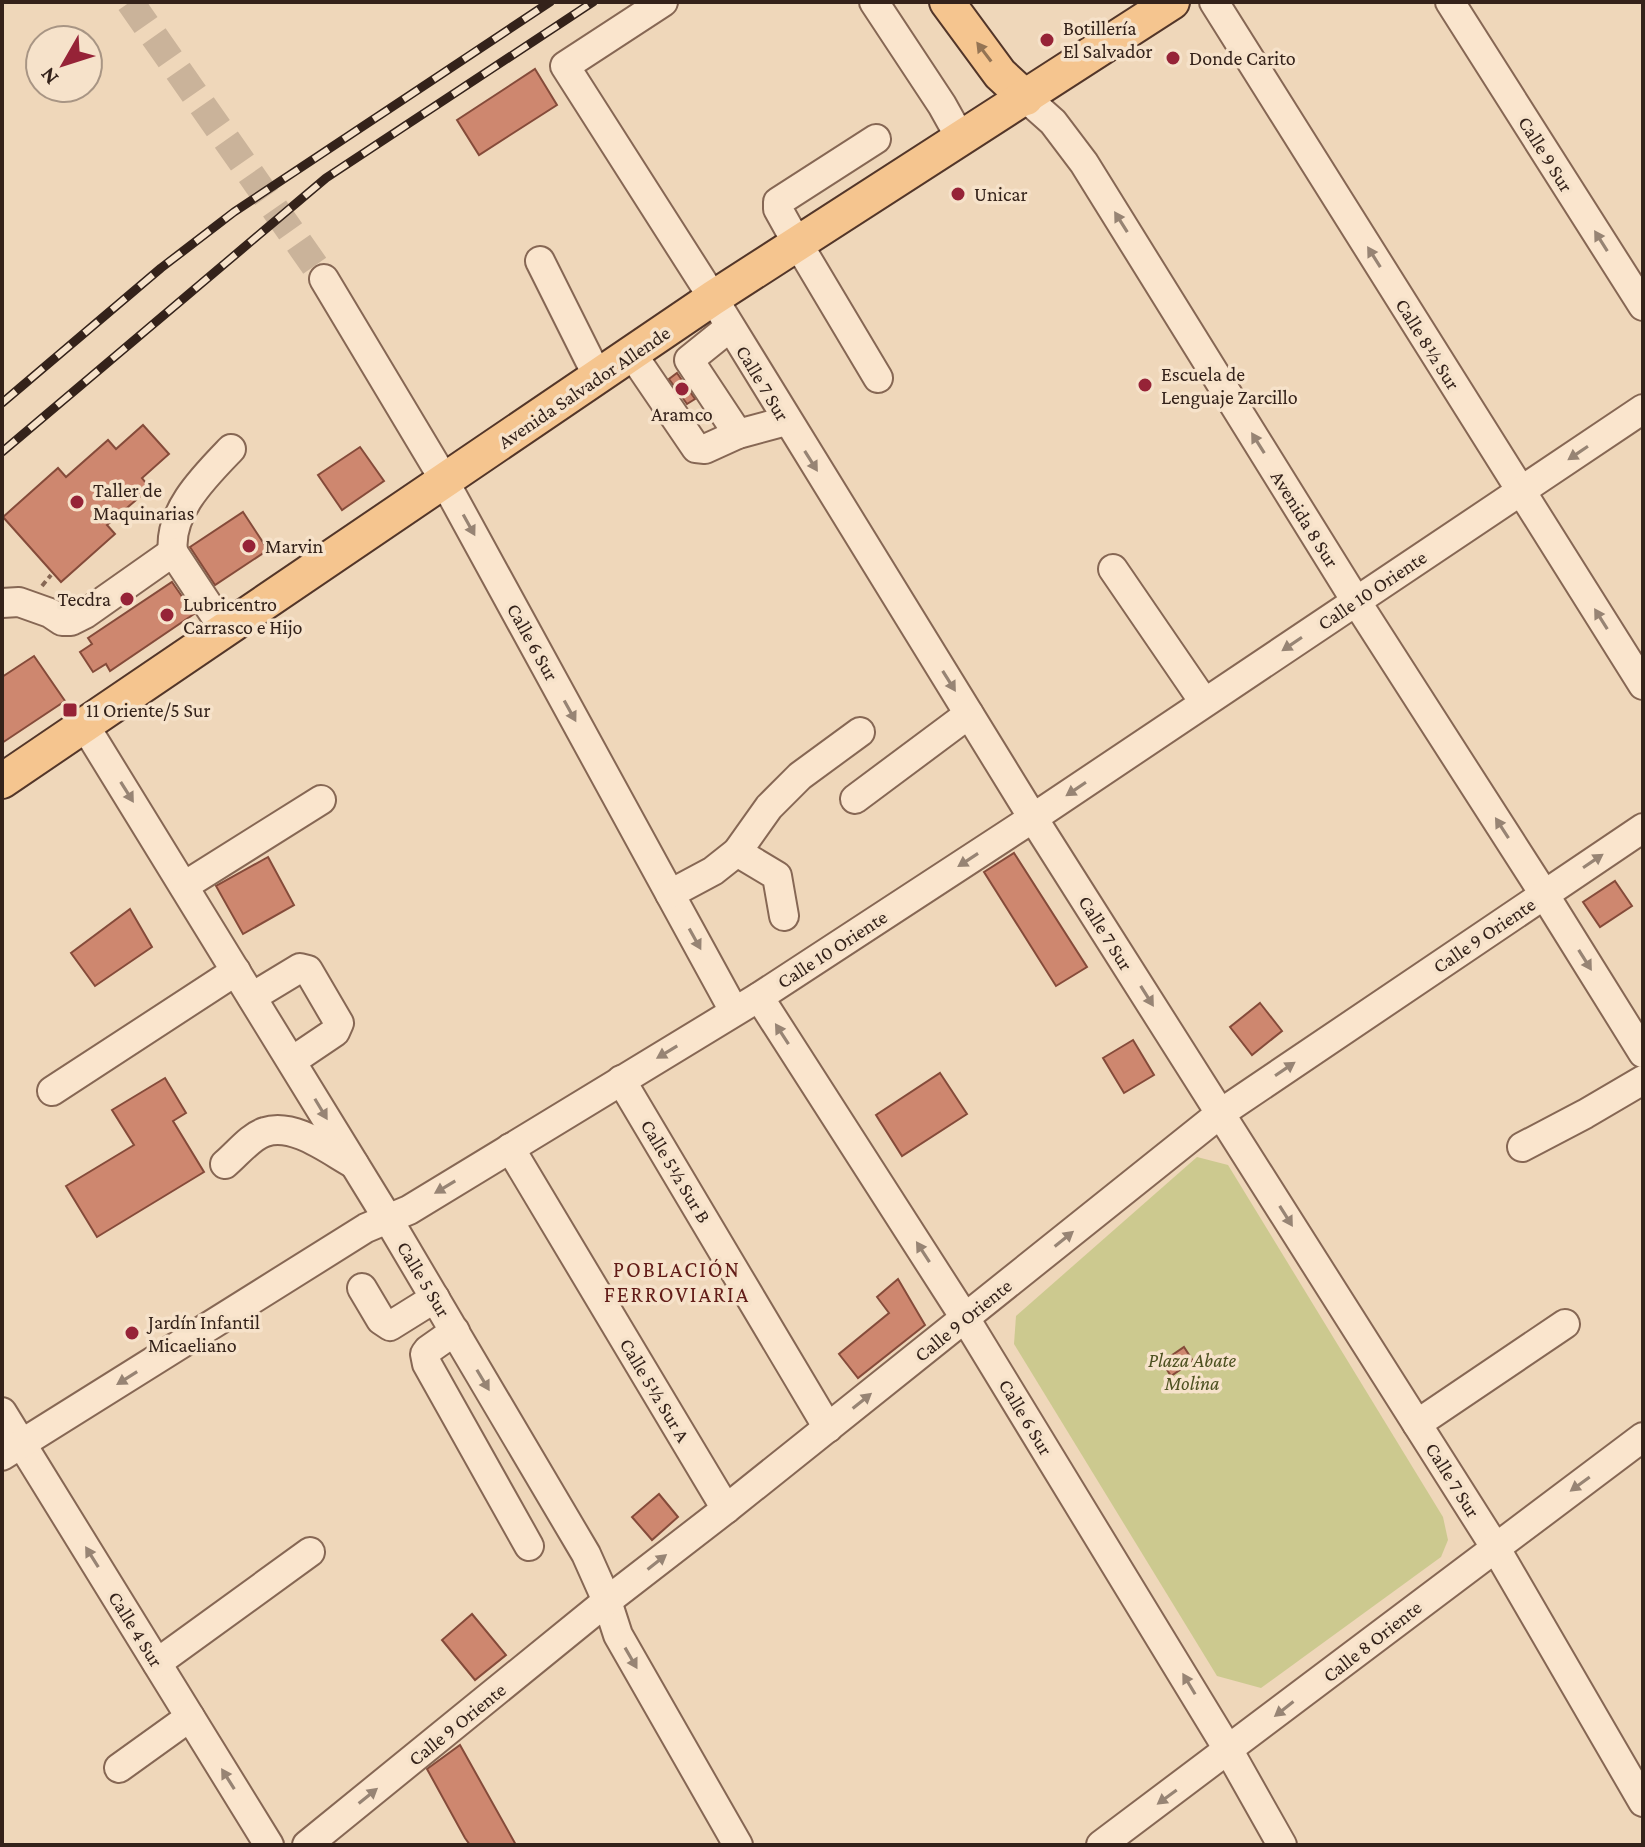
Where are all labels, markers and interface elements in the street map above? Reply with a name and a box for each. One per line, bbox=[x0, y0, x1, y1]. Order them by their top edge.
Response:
place label: Botillería El Salvador bbox=[1063, 17, 1153, 62]
north arrow bbox=[24, 24, 104, 104]
marker: Botillería El Salvador bbox=[1038, 31, 1056, 49]
one-way arrow bbox=[976, 42, 992, 63]
place label: Donde Carito bbox=[1189, 47, 1296, 69]
marker: Donde Carito bbox=[1164, 49, 1182, 67]
text: N bbox=[34, 63, 63, 90]
street label: Calle 9 Sur bbox=[1514, 112, 1578, 196]
place label: Unicar bbox=[974, 183, 1028, 205]
marker: Unicar bbox=[949, 185, 967, 203]
one-way arrow bbox=[1114, 211, 1128, 233]
one-way arrow bbox=[1594, 230, 1609, 251]
one-way arrow bbox=[1367, 246, 1381, 268]
street label: Calle 8½ Sur bbox=[1391, 294, 1465, 394]
street label: Avenida Salvador Allende bbox=[494, 321, 674, 453]
street label: Calle 7 Sur bbox=[732, 341, 794, 425]
place label: Escuela de Lenguaje Zarcillo bbox=[1161, 363, 1298, 409]
marker: Escuela de Lenguaje Zarcillo bbox=[1136, 376, 1154, 394]
marker: Aramco bbox=[673, 380, 691, 398]
place label: Aramco bbox=[651, 403, 713, 425]
one-way arrow bbox=[1251, 432, 1265, 454]
one-way arrow bbox=[1568, 445, 1589, 460]
one-way arrow bbox=[804, 450, 818, 472]
street label: Avenida 8 Sur bbox=[1267, 467, 1343, 571]
place label: Taller de Maquinarias bbox=[93, 479, 195, 525]
marker: Taller de Maquinarias bbox=[68, 493, 86, 511]
one-way arrow bbox=[462, 514, 476, 537]
place label: Marvin bbox=[265, 535, 324, 557]
marker: Marvin bbox=[240, 537, 258, 555]
street label: Calle 10 Oriente bbox=[1314, 545, 1431, 634]
place label: Tecdra bbox=[57, 588, 111, 610]
marker: Tecdra bbox=[118, 590, 136, 608]
place label: Lubricentro Carrasco e Hijo bbox=[183, 593, 303, 639]
street label: Calle 6 Sur bbox=[503, 600, 563, 684]
marker: Lubricentro Carrasco e Hijo bbox=[158, 606, 176, 624]
one-way arrow bbox=[1594, 609, 1609, 630]
one-way arrow bbox=[1282, 636, 1303, 651]
one-way arrow bbox=[941, 671, 956, 692]
place label: 11 Oriente/5 Sur bbox=[86, 699, 211, 721]
one-way arrow bbox=[563, 700, 577, 722]
marker: 11 Oriente/5 Sur bbox=[61, 701, 79, 719]
one-way arrow bbox=[119, 781, 133, 803]
one-way arrow bbox=[1066, 781, 1087, 796]
one-way arrow bbox=[1495, 817, 1510, 839]
one-way arrow bbox=[957, 853, 979, 867]
one-way arrow bbox=[1583, 854, 1604, 869]
street label: Calle 7 Sur bbox=[1074, 892, 1138, 974]
street label: Calle 9 Oriente bbox=[1429, 893, 1539, 977]
street label: Calle 10 Oriente bbox=[773, 905, 891, 993]
one-way arrow bbox=[688, 928, 701, 951]
one-way arrow bbox=[1578, 949, 1592, 971]
one-way arrow bbox=[1139, 986, 1154, 1007]
one-way arrow bbox=[776, 1023, 790, 1045]
one-way arrow bbox=[656, 1044, 678, 1058]
one-way arrow bbox=[1275, 1062, 1296, 1077]
one-way arrow bbox=[314, 1098, 328, 1120]
street label: Calle 5½ Sur B bbox=[637, 1115, 715, 1227]
one-way arrow bbox=[434, 1180, 456, 1194]
one-way arrow bbox=[1278, 1205, 1292, 1227]
one-way arrow bbox=[1054, 1231, 1074, 1247]
street label: Calle 5 Sur bbox=[393, 1237, 455, 1321]
one-way arrow bbox=[916, 1242, 931, 1263]
district label: POBLACIÓN FERROVIARIA bbox=[604, 1257, 750, 1307]
street label: Calle 9 Oriente bbox=[910, 1274, 1016, 1366]
place label: Jardín Infantil Micaeliano bbox=[146, 1311, 260, 1356]
marker: Jardín Infantil Micaeliano bbox=[123, 1324, 141, 1342]
street label: Calle 5½ Sur A bbox=[615, 1334, 695, 1446]
park label: Plaza Abate Molina bbox=[1148, 1349, 1237, 1394]
one-way arrow bbox=[476, 1369, 490, 1391]
one-way arrow bbox=[116, 1371, 137, 1386]
street label: Calle 6 Sur bbox=[995, 1375, 1057, 1459]
one-way arrow bbox=[851, 1393, 871, 1410]
street label: Calle 7 Sur bbox=[1421, 1439, 1485, 1521]
one-way arrow bbox=[1570, 1475, 1591, 1491]
one-way arrow bbox=[85, 1546, 99, 1568]
one-way arrow bbox=[647, 1555, 667, 1571]
street label: Calle 4 Sur bbox=[104, 1587, 168, 1671]
street label: Calle 8 Oriente bbox=[1318, 1596, 1426, 1686]
one-way arrow bbox=[624, 1647, 638, 1669]
one-way arrow bbox=[1182, 1673, 1196, 1695]
street label: Calle 9 Oriente bbox=[404, 1678, 510, 1770]
one-way arrow bbox=[1274, 1700, 1294, 1716]
one-way arrow bbox=[221, 1768, 235, 1790]
one-way arrow bbox=[358, 1788, 378, 1805]
one-way arrow bbox=[1156, 1789, 1177, 1804]

